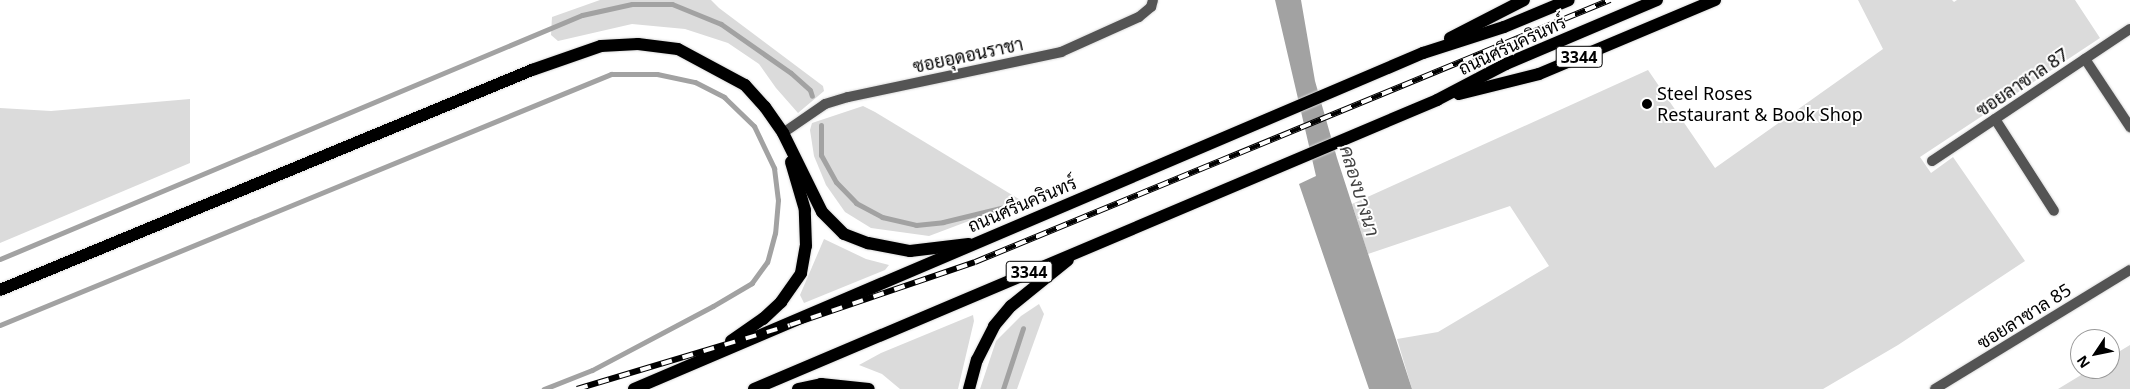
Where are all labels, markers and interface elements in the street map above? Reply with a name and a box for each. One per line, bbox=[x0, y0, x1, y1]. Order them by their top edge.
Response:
street label: ถนนศรีนครินทร์ bbox=[1455, 11, 1569, 79]
street label: ซอยอุดอนราชา bbox=[911, 33, 1025, 77]
street label: ซอยลาซาล 87 bbox=[1972, 43, 2072, 121]
road number: 3344 bbox=[1555, 44, 1603, 70]
place label: Steel Roses Restaurant & Book Shop bbox=[1657, 83, 1863, 126]
marker: Steel Roses Restaurant & Book Shop bbox=[1641, 98, 1653, 110]
water label: คลองบางนา bbox=[1334, 143, 1384, 239]
street label: ถนนศรีนครินทร์ bbox=[964, 171, 1080, 237]
road number: 3344 bbox=[1005, 258, 1053, 286]
street label: ซอยลาซาล 85 bbox=[1973, 279, 2075, 353]
north arrow bbox=[2070, 329, 2120, 379]
text: N bbox=[2072, 352, 2094, 372]

